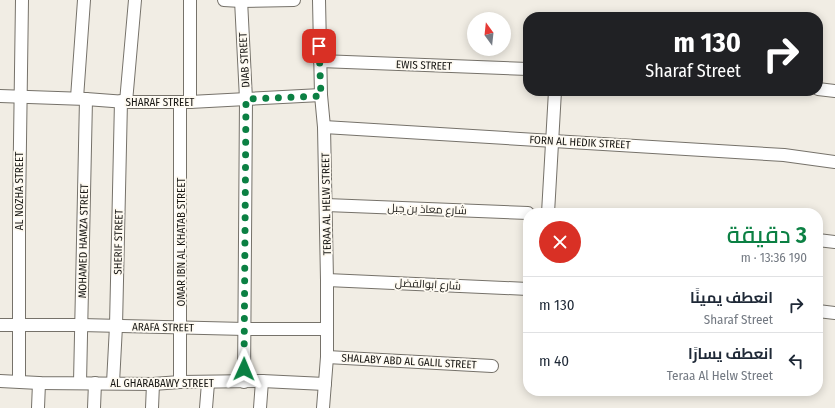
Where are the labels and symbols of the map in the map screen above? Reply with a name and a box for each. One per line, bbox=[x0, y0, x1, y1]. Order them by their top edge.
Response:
north arrow bbox=[467, 12, 511, 56]
pin bbox=[302, 29, 336, 63]
street label: DIAB STREET bbox=[237, 31, 252, 88]
street label: EWIS STREET bbox=[396, 58, 453, 73]
street label: SHARAF STREET bbox=[126, 96, 195, 109]
street label: FORN AL HEDIK STREET bbox=[529, 133, 632, 152]
street label: AL NOZHA STREET bbox=[13, 151, 26, 230]
street label: TERAA AL HELW STREET bbox=[319, 152, 334, 255]
street label: OMAR IBN AL KHATAB STREET bbox=[175, 177, 188, 306]
street label: MOHAMED HAMZA STREET bbox=[76, 183, 91, 298]
street label: شارع معاذ بن جبل bbox=[387, 202, 467, 218]
street label: SHERIF STREET bbox=[111, 208, 126, 275]
street label: شارع ابوالفضل bbox=[395, 276, 461, 294]
street label: ARAFA STREET bbox=[132, 320, 195, 335]
position arrow bbox=[223, 348, 265, 390]
street label: SHALABY ABD AL GALIL STREET bbox=[341, 351, 478, 372]
street label: AL GHARABAWY STREET bbox=[110, 377, 215, 390]

